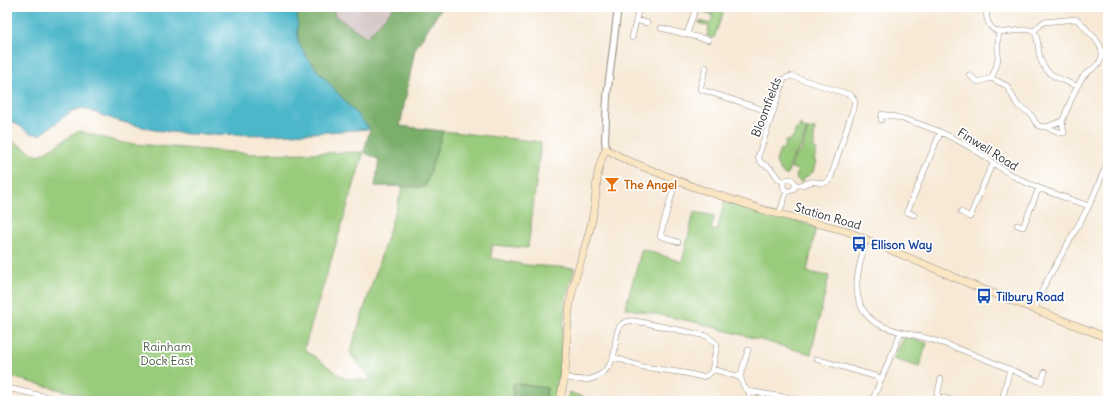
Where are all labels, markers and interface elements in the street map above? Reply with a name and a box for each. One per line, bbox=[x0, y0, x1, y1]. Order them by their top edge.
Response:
street label: Bloomfields bbox=[748, 75, 784, 139]
street label: Finwell Road bbox=[955, 124, 1021, 174]
bar icon: The Angel bbox=[603, 175, 621, 193]
place label: The Angel bbox=[624, 177, 677, 193]
street label: Station Road bbox=[793, 199, 863, 233]
bus stop icon: Ellison Way bbox=[850, 235, 868, 253]
place label: Ellison Way bbox=[871, 237, 932, 253]
bus stop icon: Tilbury Road bbox=[975, 287, 993, 305]
place label: Tilbury Road bbox=[996, 289, 1064, 305]
park label: Rainham Dock East bbox=[140, 339, 194, 368]

